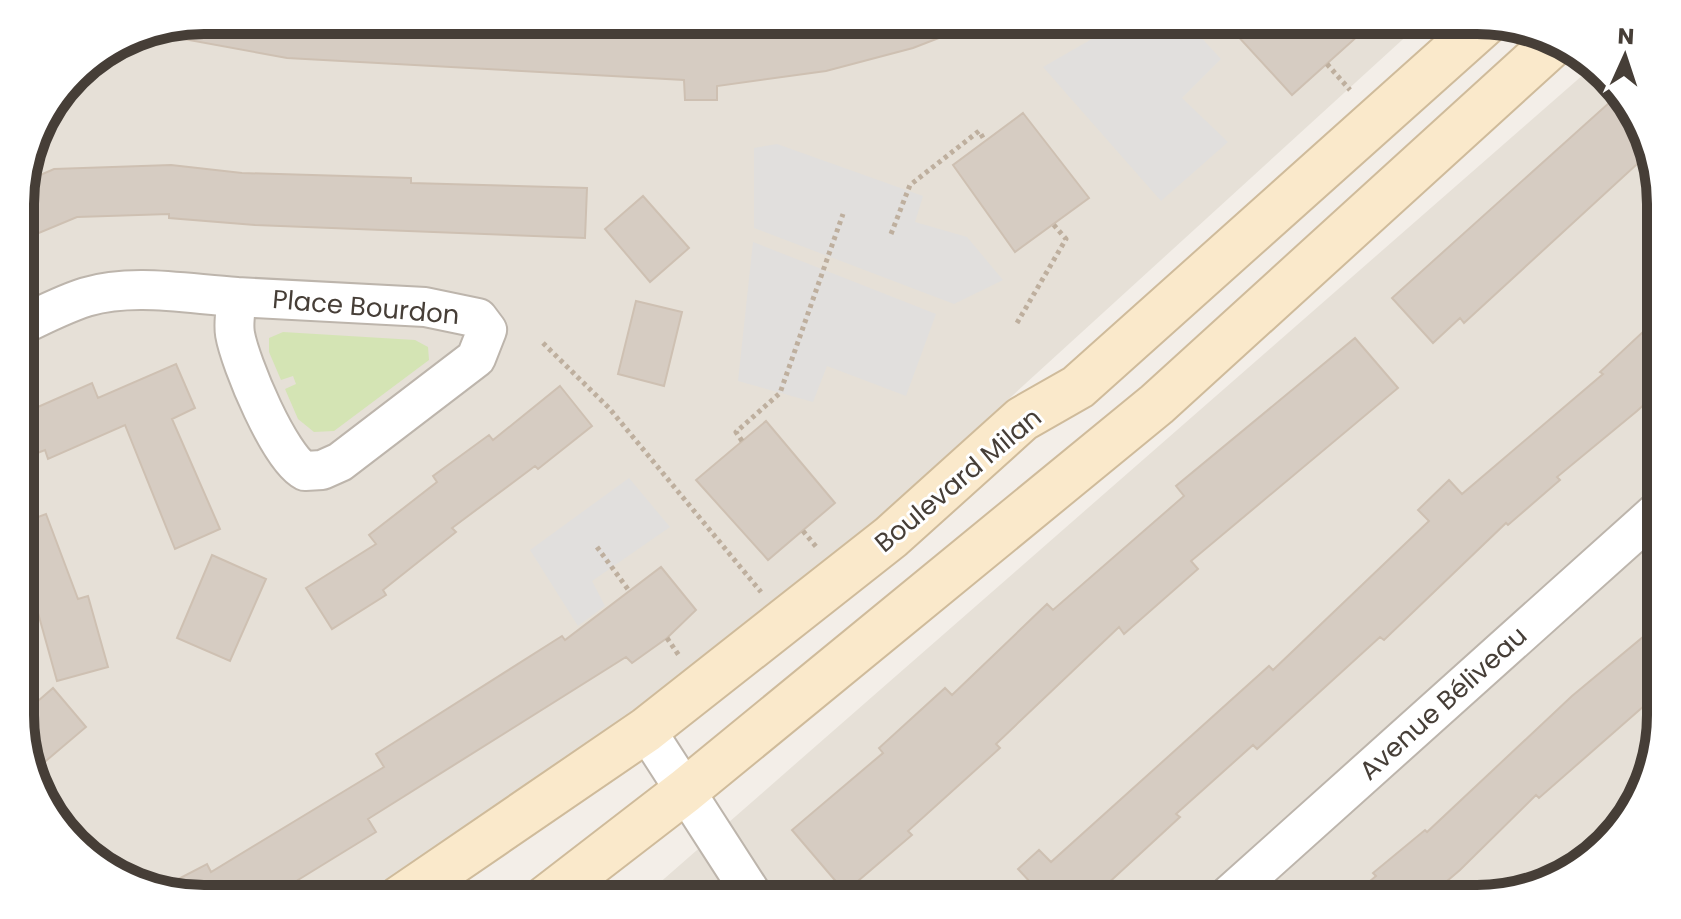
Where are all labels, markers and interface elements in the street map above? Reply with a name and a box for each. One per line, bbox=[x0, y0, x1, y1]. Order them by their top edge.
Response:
north arrow bbox=[1585, 16, 1665, 96]
text: N bbox=[1617, 21, 1635, 52]
street label: Place Bourdon bbox=[271, 281, 461, 333]
street label: Boulevard Milan bbox=[867, 400, 1049, 560]
street label: Avenue Béliveau bbox=[1351, 618, 1535, 788]

